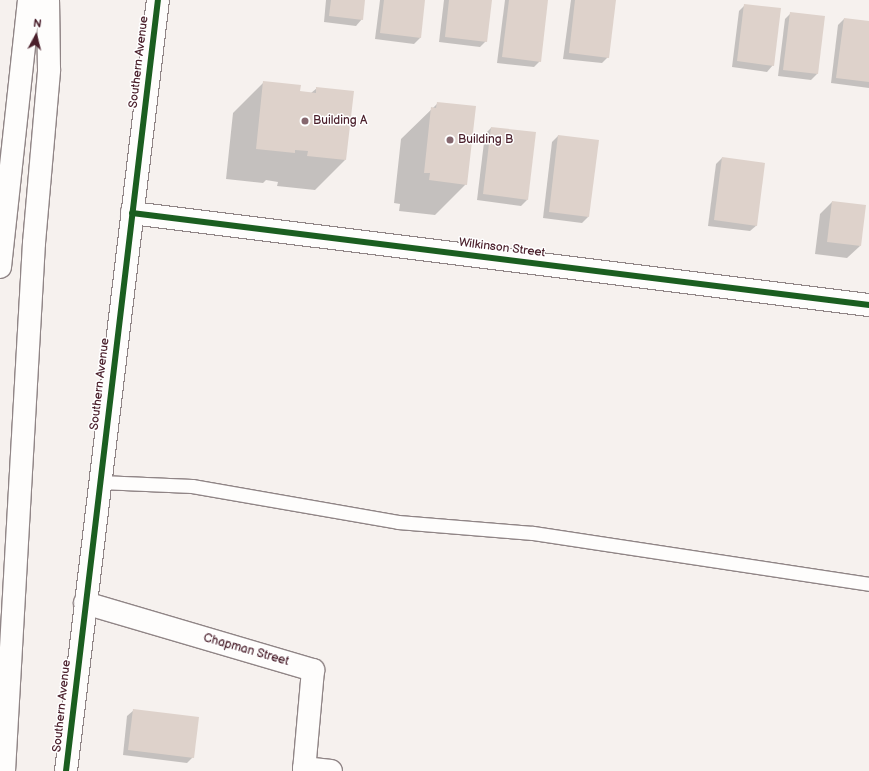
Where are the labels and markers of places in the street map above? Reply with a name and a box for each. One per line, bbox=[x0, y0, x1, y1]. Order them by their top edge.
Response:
place label: Building A bbox=[313, 114, 367, 128]
marker: Building A bbox=[300, 116, 310, 126]
place label: Building B bbox=[458, 133, 513, 147]
marker: Building B bbox=[445, 135, 455, 145]

